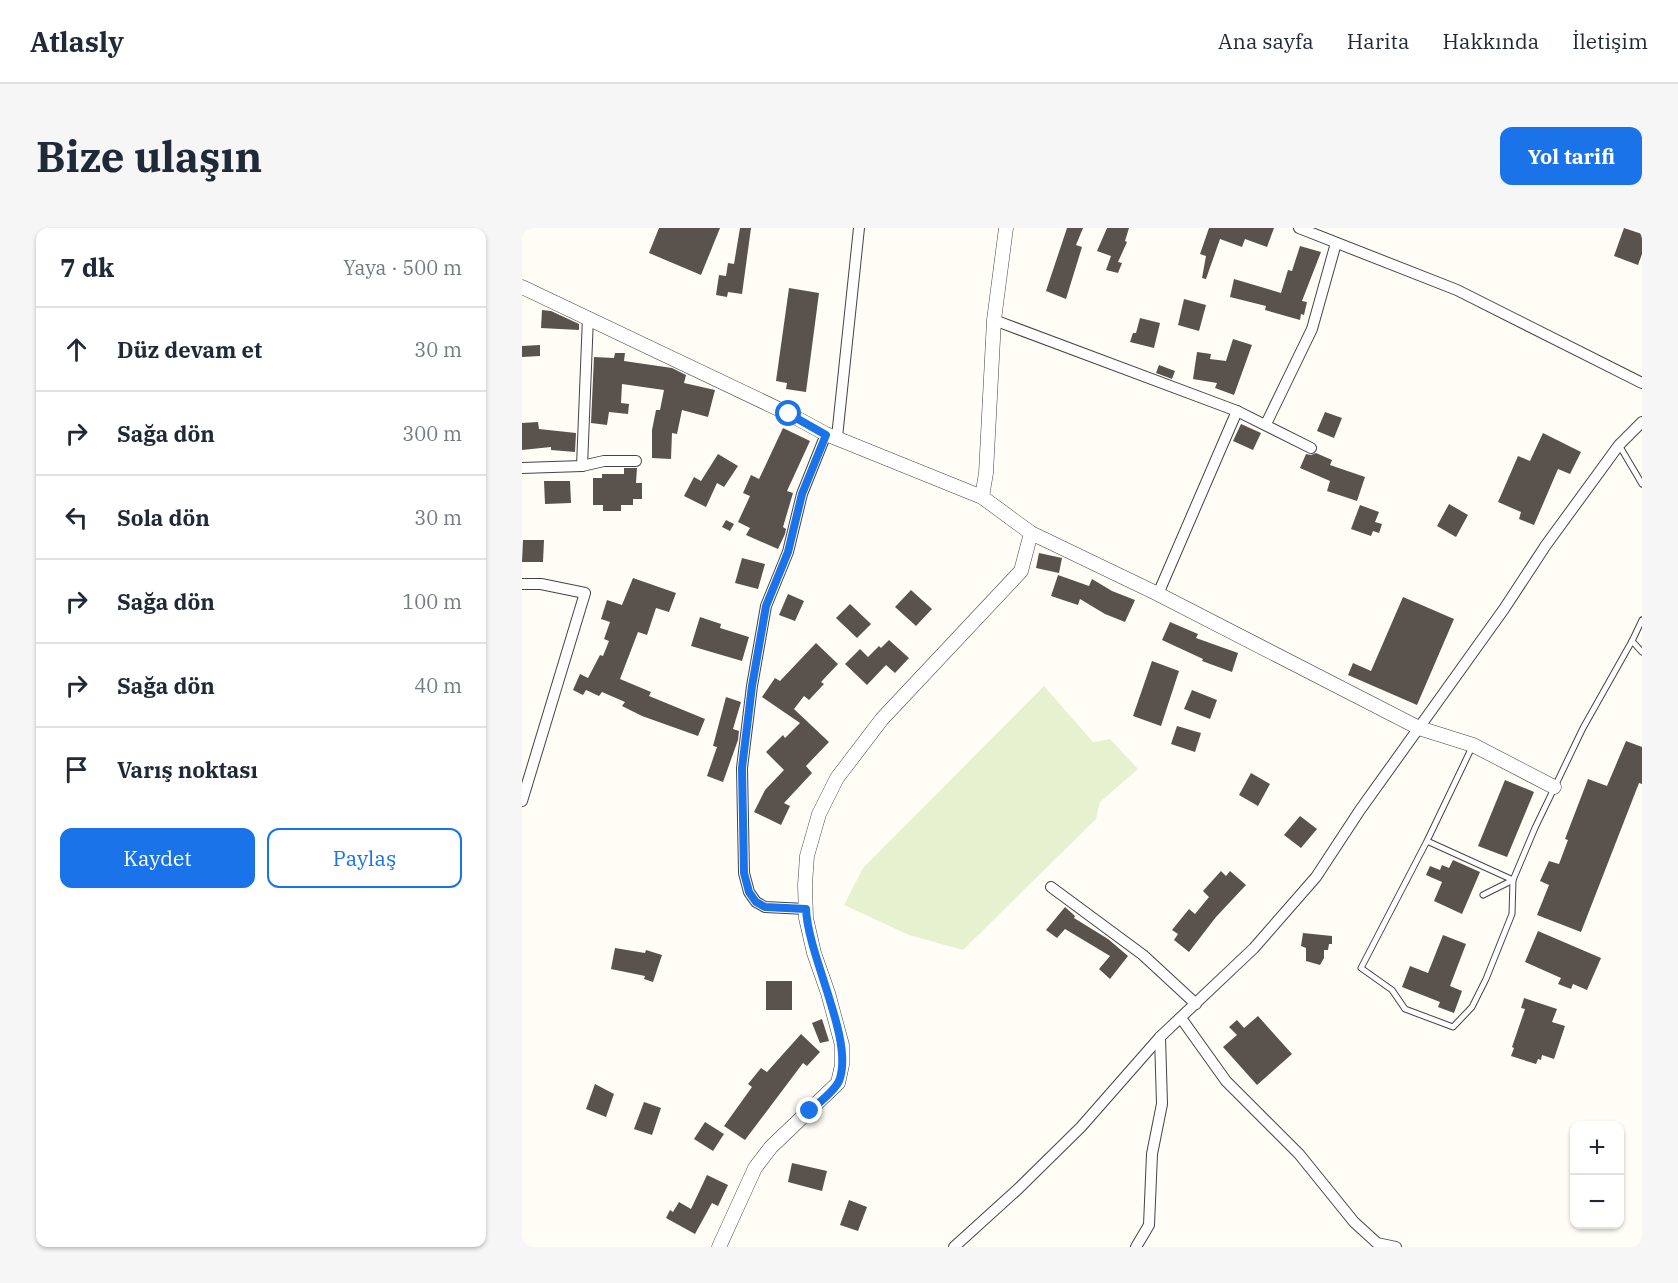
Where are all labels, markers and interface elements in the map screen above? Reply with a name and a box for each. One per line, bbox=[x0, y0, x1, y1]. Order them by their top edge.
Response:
text: Atlasly bbox=[30, 23, 124, 60]
text: Ana sayfa bbox=[1218, 27, 1314, 55]
text: Harita bbox=[1347, 27, 1409, 55]
text: Hakkında bbox=[1442, 27, 1539, 55]
text: İletişim bbox=[1572, 27, 1648, 55]
button: Yol tarifi bbox=[1500, 127, 1642, 185]
text: Bize ulaşın bbox=[36, 129, 262, 184]
text: 7 dk bbox=[60, 250, 114, 284]
text: Yaya · 500 m bbox=[343, 254, 462, 281]
icon: ahead bbox=[60, 333, 93, 366]
text: Düz devam et bbox=[117, 335, 262, 364]
text: 30 m bbox=[414, 336, 462, 363]
route start bbox=[775, 400, 801, 426]
icon: right bbox=[60, 417, 93, 450]
text: Sağa dön bbox=[117, 419, 215, 448]
text: 300 m bbox=[402, 420, 462, 447]
icon: left bbox=[60, 501, 93, 534]
text: Sola dön bbox=[117, 503, 210, 532]
text: 30 m bbox=[414, 504, 462, 531]
icon: right bbox=[60, 585, 93, 618]
text: Sağa dön bbox=[117, 587, 215, 616]
text: 100 m bbox=[402, 588, 462, 615]
icon: right bbox=[60, 669, 93, 702]
text: Sağa dön bbox=[117, 671, 215, 700]
text: 40 m bbox=[414, 672, 462, 699]
icon: arrive bbox=[60, 753, 93, 786]
text: Varış noktası bbox=[117, 755, 258, 784]
button: Kaydet bbox=[60, 828, 255, 888]
button: Paylaş bbox=[267, 828, 462, 888]
route end bbox=[796, 1097, 822, 1123]
map controls bbox=[1570, 1121, 1624, 1229]
button: + bbox=[1570, 1121, 1624, 1175]
button: − bbox=[1570, 1175, 1624, 1229]

